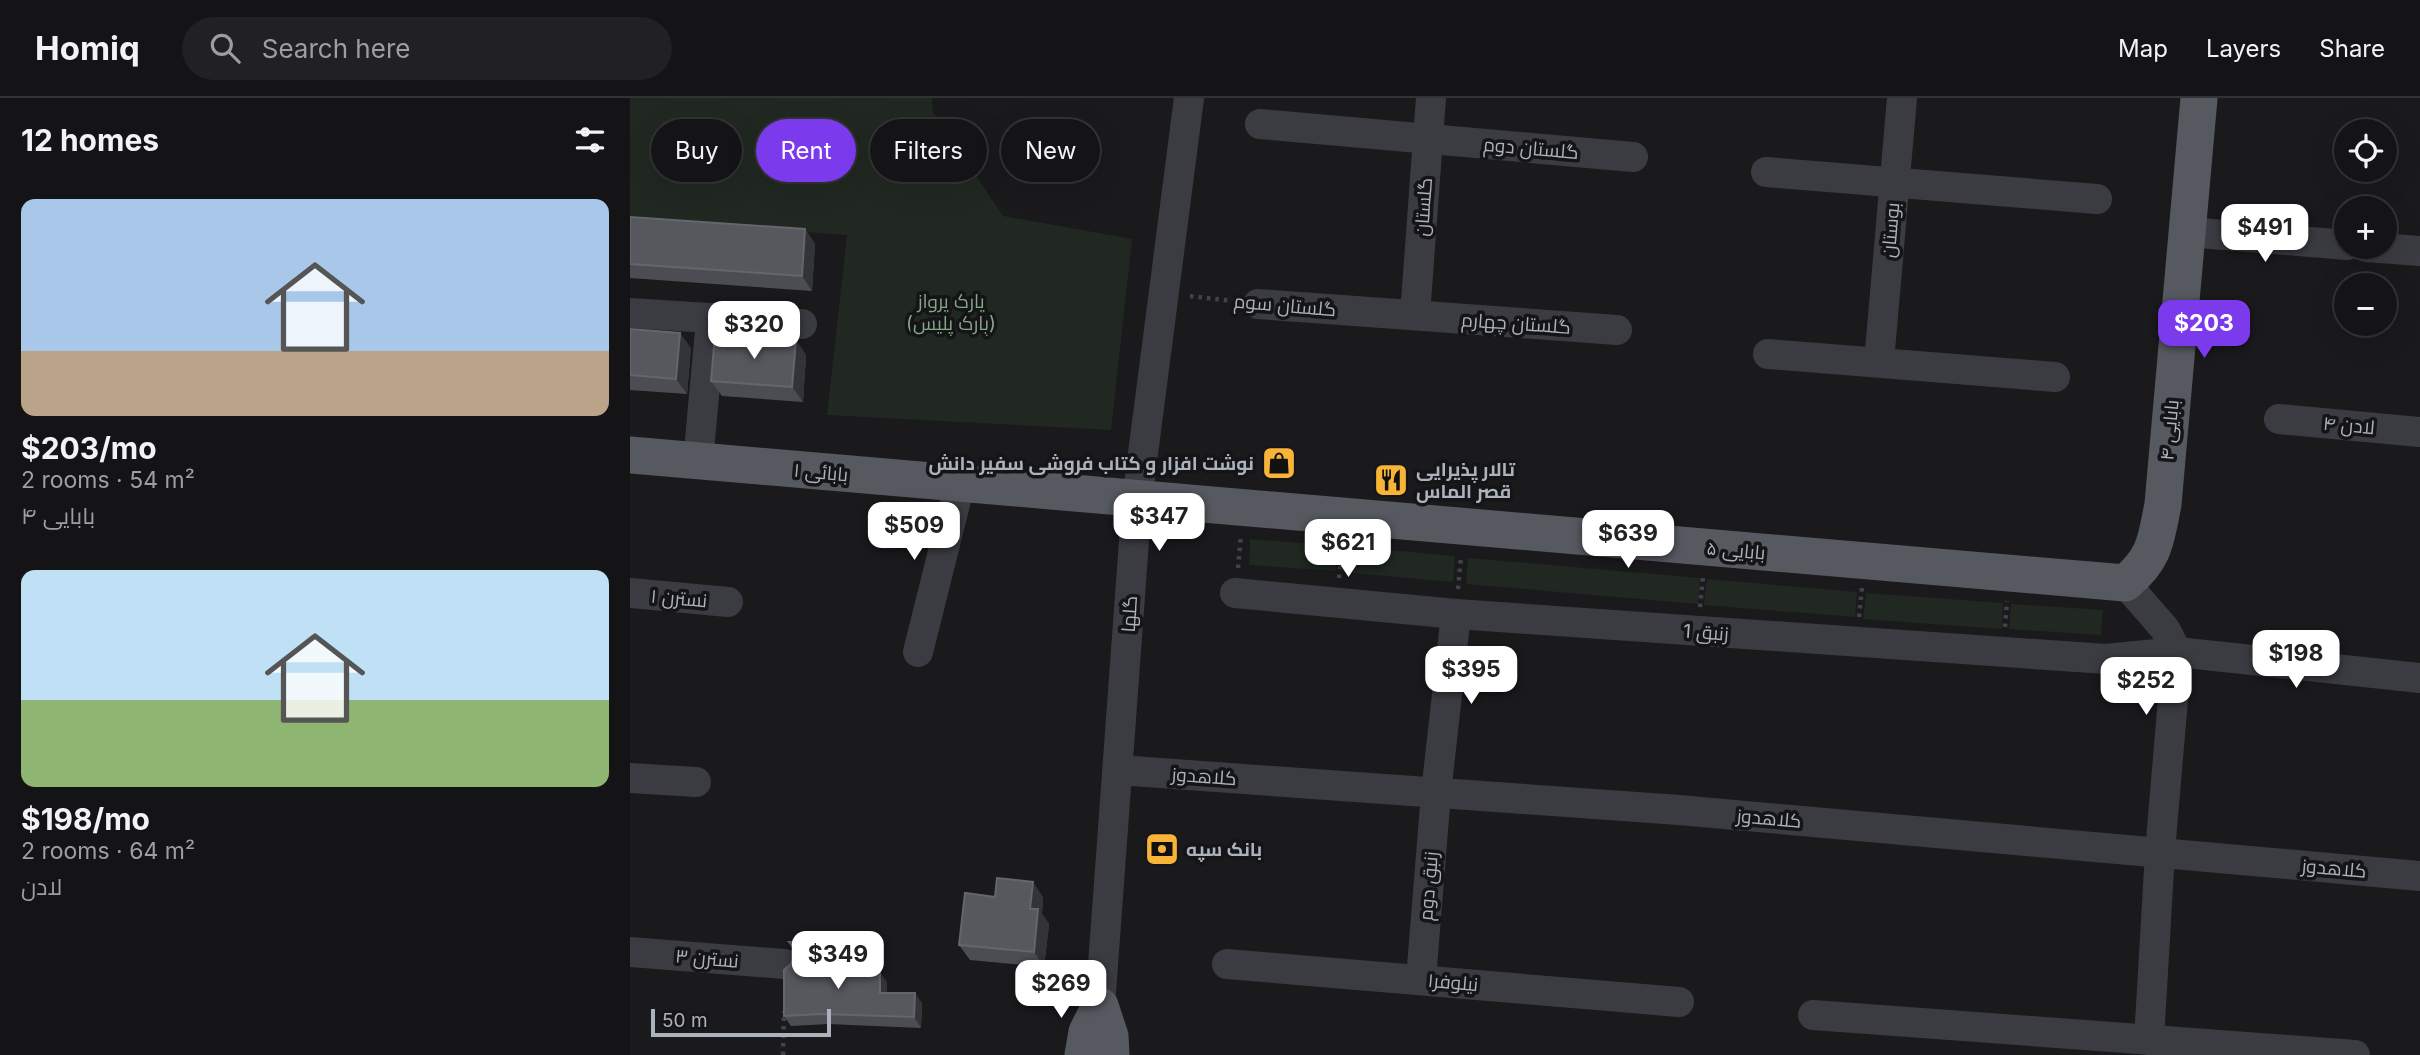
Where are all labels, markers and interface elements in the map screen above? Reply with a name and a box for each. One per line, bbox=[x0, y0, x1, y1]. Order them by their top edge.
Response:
search box bbox=[182, 17, 672, 80]
text: Homiq bbox=[35, 28, 140, 68]
icon: search bbox=[206, 29, 244, 67]
text: Search here bbox=[262, 33, 410, 64]
text: Map bbox=[2118, 34, 2168, 63]
text: Layers bbox=[2206, 34, 2281, 63]
text: Share bbox=[2319, 34, 2385, 63]
chip: Buy bbox=[651, 119, 742, 182]
chip: Rent bbox=[756, 119, 856, 182]
chip: Filters bbox=[870, 119, 987, 182]
chip: New bbox=[1001, 119, 1100, 182]
map controls bbox=[2334, 119, 2397, 336]
button: locate bbox=[2334, 119, 2397, 182]
icon: filters bbox=[571, 121, 609, 159]
text: 12 homes bbox=[21, 122, 159, 158]
street label: گلستان دوم bbox=[1482, 133, 1580, 166]
street label: گلستان bbox=[1410, 177, 1437, 237]
button: + bbox=[2334, 196, 2397, 259]
street label: بوستان bbox=[1877, 201, 1904, 259]
pin: $491 bbox=[2224, 204, 2306, 264]
text: $491 bbox=[2237, 213, 2293, 241]
icon: home bbox=[252, 244, 378, 370]
button: − bbox=[2334, 273, 2397, 336]
park label: پارک پرواز (پارک پلیس) bbox=[906, 290, 996, 336]
street label: گلستان سوم bbox=[1233, 290, 1337, 323]
pin: $203 bbox=[2163, 300, 2245, 360]
pin: $320 bbox=[713, 302, 795, 361]
street label: گلستان چهارم bbox=[1460, 308, 1572, 341]
text: $203 bbox=[2174, 309, 2234, 337]
text: $320 bbox=[724, 310, 784, 338]
street label: بابایی ۴ bbox=[2155, 399, 2184, 462]
street label: لادن ۴ bbox=[2322, 412, 2376, 439]
text: $203/mo bbox=[21, 430, 157, 466]
shop icon: نوشت افزار و کتاب فروشی سفیر دانش bbox=[1260, 444, 1298, 482]
place label: نوشت افزار و کتاب فروشی سفیر دانش bbox=[928, 452, 1254, 475]
place label: تالار پذیرایی قصر الماس bbox=[1416, 458, 1516, 503]
street label: بابائی ۱ bbox=[793, 459, 849, 486]
restaurant icon: تالار پذیرایی قصر الماس bbox=[1372, 461, 1410, 499]
text: 2 rooms · 54 m² bbox=[21, 466, 195, 494]
pin: $347 bbox=[1118, 494, 1200, 553]
text: بابایی ۴ bbox=[21, 502, 95, 530]
text: $347 bbox=[1130, 502, 1188, 530]
pin: $509 bbox=[873, 503, 955, 562]
pin: $639 bbox=[1587, 510, 1669, 570]
text: $509 bbox=[884, 511, 944, 539]
pin: $621 bbox=[1307, 519, 1389, 579]
text: $639 bbox=[1598, 519, 1658, 547]
text: $621 bbox=[1321, 528, 1375, 556]
street label: ۵ بابایی bbox=[1706, 536, 1766, 565]
street label: نسترن ١ bbox=[650, 585, 708, 612]
street label: گلها bbox=[1117, 595, 1142, 633]
icon: home bbox=[252, 615, 378, 741]
street label: زنبق 1 bbox=[1682, 619, 1730, 647]
pin: $198 bbox=[2255, 630, 2337, 690]
text: $198 bbox=[2269, 639, 2323, 667]
pin: $395 bbox=[1430, 646, 1512, 706]
text: $395 bbox=[1441, 655, 1501, 683]
pin: $252 bbox=[2105, 658, 2187, 717]
text: $252 bbox=[2117, 666, 2175, 694]
street label: کلاهدوز bbox=[1170, 763, 1237, 790]
text: $198/mo bbox=[21, 801, 150, 837]
street label: کلاهدوز bbox=[1734, 804, 1802, 833]
bank icon: بانک سپه bbox=[1143, 830, 1181, 868]
text: 2 rooms · 64 m² bbox=[21, 837, 195, 865]
place label: بانک سپه bbox=[1186, 838, 1262, 862]
street label: زنبق دوم bbox=[1414, 850, 1445, 922]
street label: کلاهدوز bbox=[2299, 854, 2367, 883]
text: لادن bbox=[21, 873, 62, 901]
pin: $349 bbox=[797, 932, 879, 991]
text: $349 bbox=[808, 940, 868, 968]
street label: نسترن ٣ bbox=[674, 944, 740, 973]
pin: $269 bbox=[1020, 960, 1102, 1020]
text: $269 bbox=[1031, 969, 1091, 997]
street label: نیلوفر۱ bbox=[1427, 969, 1479, 996]
scale bar bbox=[651, 1006, 831, 1038]
text: 50 m bbox=[662, 1009, 708, 1032]

